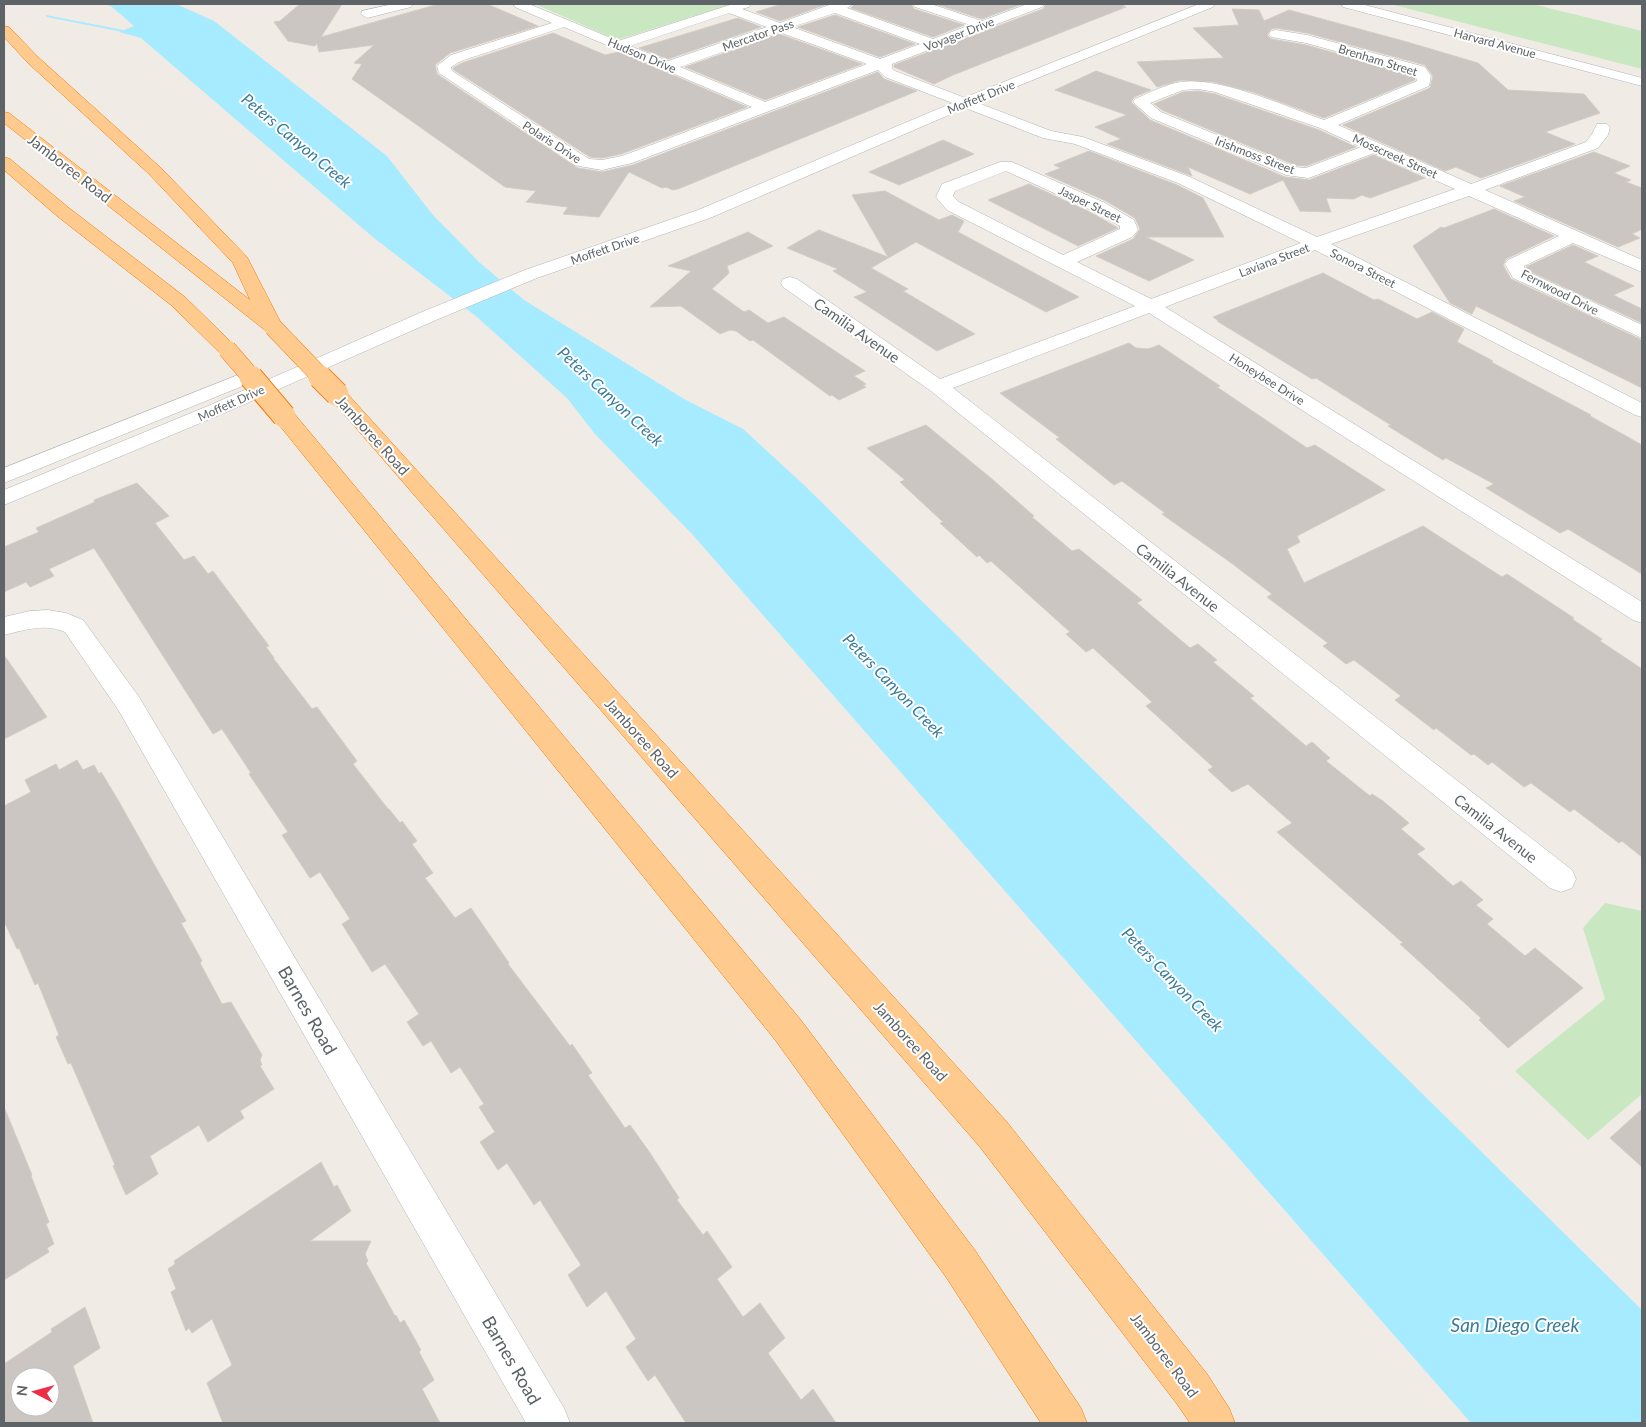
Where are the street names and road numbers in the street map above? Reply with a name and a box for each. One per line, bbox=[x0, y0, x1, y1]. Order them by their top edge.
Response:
street label: Voyager Drive bbox=[922, 14, 996, 54]
street label: Mercator Pass bbox=[720, 16, 796, 54]
street label: Harvard Avenue bbox=[1452, 25, 1538, 61]
street label: Hudson Drive bbox=[606, 34, 678, 76]
street label: Brenham Street bbox=[1337, 41, 1420, 79]
street label: Moffett Drive bbox=[945, 77, 1017, 117]
street label: Polaris Drive bbox=[520, 118, 584, 166]
street label: Jamboree Road bbox=[25, 130, 115, 206]
street label: Mosscreek Street bbox=[1350, 131, 1440, 182]
street label: Irishmoss Street bbox=[1213, 133, 1298, 177]
street label: Jasper Street bbox=[1056, 182, 1124, 226]
street label: Moffett Drive bbox=[569, 230, 641, 268]
street label: Laviana Street bbox=[1237, 239, 1312, 280]
street label: Sonora Street bbox=[1328, 245, 1399, 291]
street label: Fernwood Drive bbox=[1519, 266, 1601, 318]
street label: Camilia Avenue bbox=[810, 294, 904, 366]
street label: Honeybee Drive bbox=[1227, 350, 1307, 408]
street label: Moffett Drive bbox=[195, 382, 267, 424]
street label: Jamboree Road bbox=[333, 392, 413, 478]
street label: Camilia Avenue bbox=[1133, 539, 1223, 615]
street label: Jamboree Road bbox=[602, 695, 682, 781]
street label: Camilia Avenue bbox=[1451, 790, 1541, 866]
street label: Barnes Road bbox=[274, 962, 342, 1058]
street label: Jamboree Road bbox=[871, 998, 951, 1084]
street label: Jamboree Road bbox=[1127, 1309, 1203, 1401]
street label: Barnes Road bbox=[478, 1312, 546, 1408]

